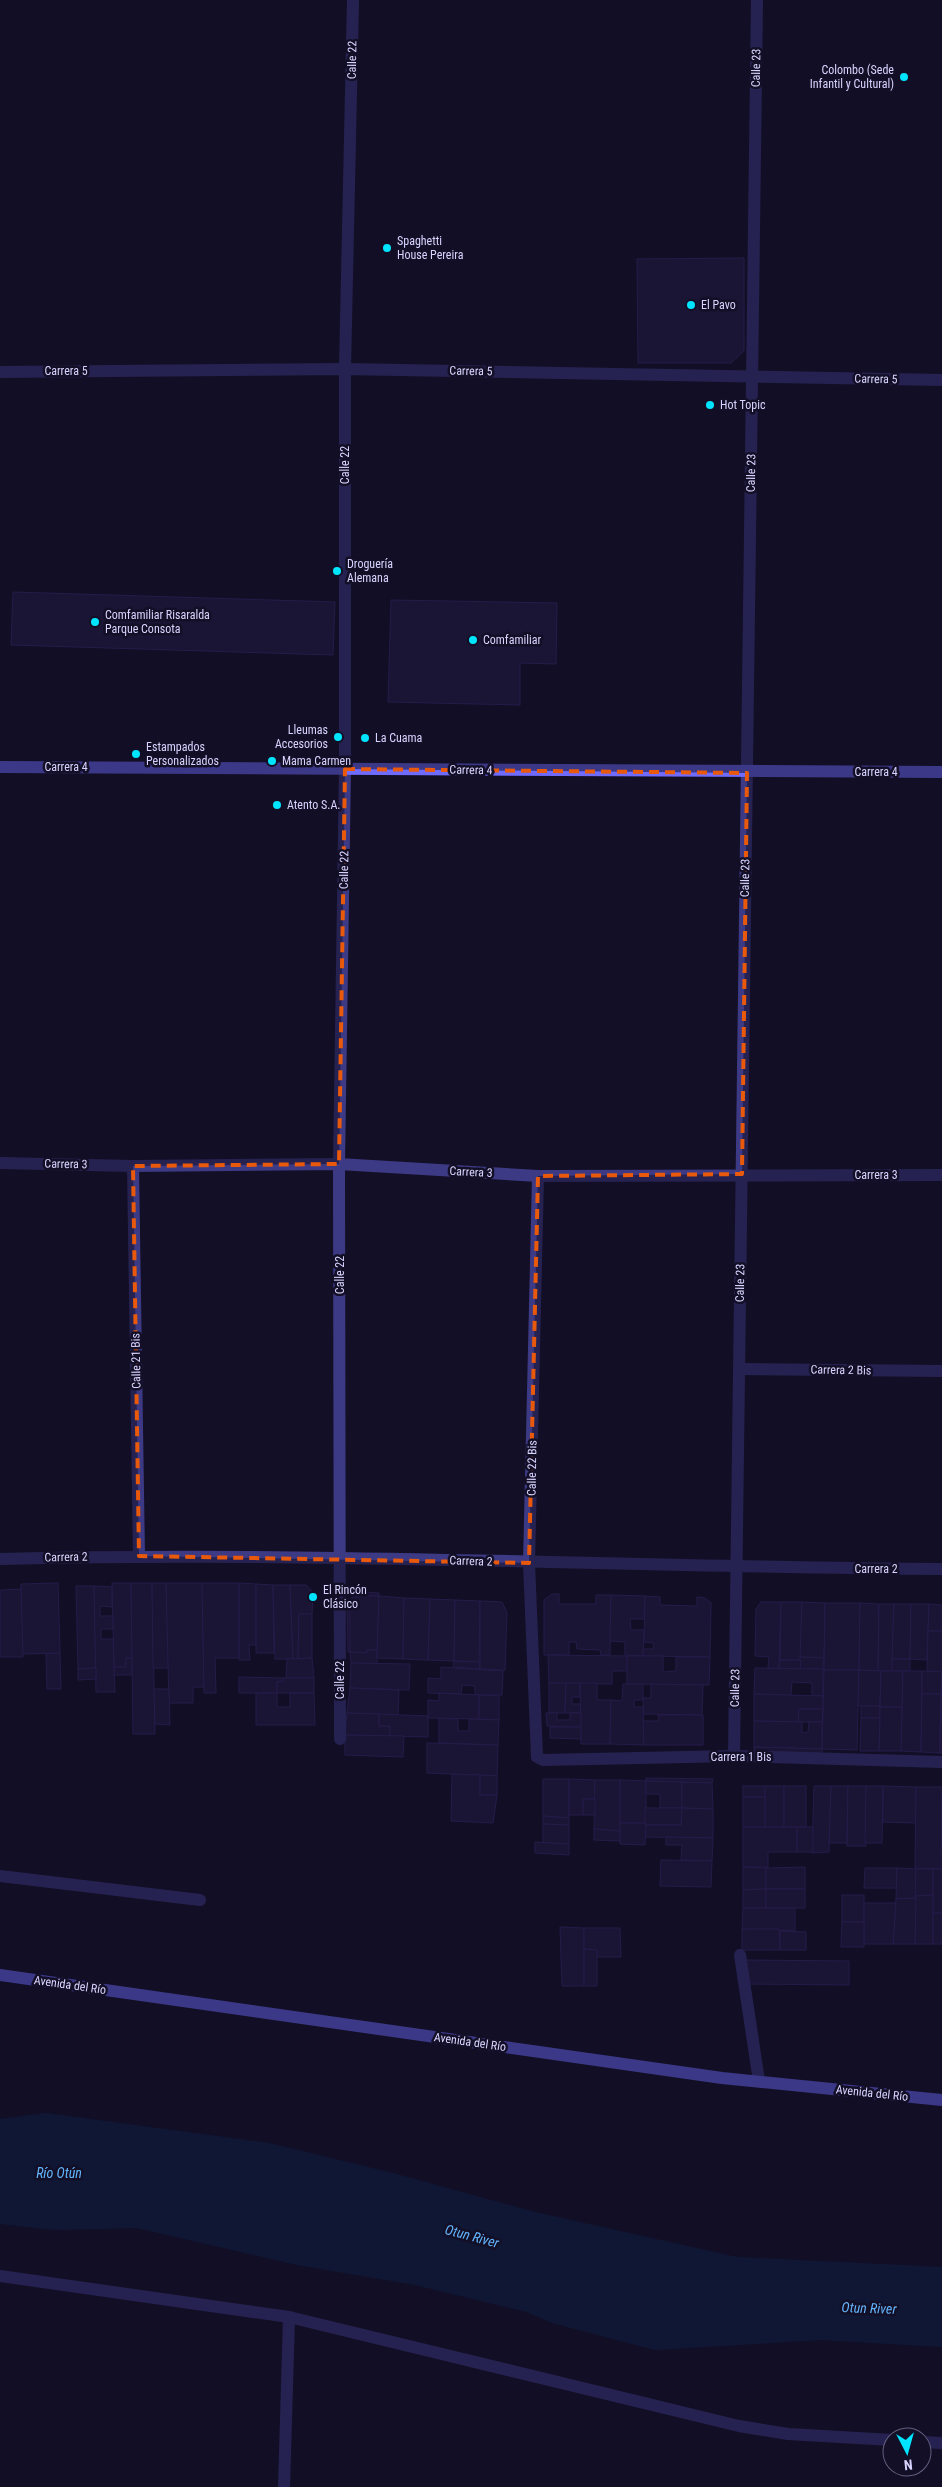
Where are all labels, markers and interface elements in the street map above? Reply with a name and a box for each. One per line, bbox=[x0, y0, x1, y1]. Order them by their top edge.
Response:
street label: Calle 22 bbox=[345, 41, 359, 79]
street label: Calle 23 bbox=[749, 49, 763, 87]
place label: Colombo (Sede Infantil y Cultural) bbox=[810, 63, 894, 91]
marker: Colombo (Sede Infantil y Cultural) bbox=[898, 71, 910, 83]
place label: Spaghetti House Pereira bbox=[397, 234, 464, 262]
marker: Spaghetti House Pereira bbox=[381, 242, 393, 254]
place label: El Pavo bbox=[701, 298, 736, 312]
marker: El Pavo bbox=[685, 299, 697, 311]
street label: Carrera 5 bbox=[44, 364, 88, 378]
street label: Carrera 5 bbox=[449, 364, 493, 378]
street label: Carrera 5 bbox=[854, 372, 898, 386]
place label: Hot Topic bbox=[720, 398, 766, 412]
marker: Hot Topic bbox=[704, 399, 716, 411]
street label: Calle 22 bbox=[338, 446, 352, 484]
street label: Calle 23 bbox=[744, 454, 758, 492]
place label: Droguería Alemana bbox=[347, 557, 393, 585]
marker: Droguería Alemana bbox=[331, 565, 343, 577]
place label: Comfamiliar Risaralda Parque Consota bbox=[105, 608, 210, 636]
marker: Comfamiliar Risaralda Parque Consota bbox=[89, 616, 101, 628]
place label: Comfamiliar bbox=[483, 633, 541, 647]
marker: Comfamiliar bbox=[467, 634, 479, 646]
place label: Lleumas Accesorios bbox=[275, 723, 328, 751]
marker: Lleumas Accesorios bbox=[332, 731, 344, 743]
place label: La Cuama bbox=[375, 731, 423, 745]
marker: La Cuama bbox=[359, 732, 371, 744]
place label: Estampados Personalizados bbox=[146, 740, 219, 768]
marker: Estampados Personalizados bbox=[130, 748, 142, 760]
place label: Mama Carmen bbox=[282, 754, 351, 768]
marker: Mama Carmen bbox=[266, 755, 278, 767]
street label: Carrera 4 bbox=[44, 760, 88, 774]
street label: Carrera 4 bbox=[449, 763, 493, 777]
street label: Carrera 4 bbox=[854, 765, 898, 779]
place label: Atento S.A. bbox=[287, 798, 341, 812]
marker: Atento S.A. bbox=[271, 799, 283, 811]
street label: Calle 22 bbox=[337, 851, 351, 889]
street label: Calle 23 bbox=[738, 859, 752, 897]
street label: Carrera 3 bbox=[44, 1157, 88, 1171]
street label: Carrera 3 bbox=[449, 1164, 493, 1180]
street label: Carrera 3 bbox=[854, 1168, 898, 1182]
street label: Calle 22 bbox=[333, 1256, 347, 1294]
street label: Calle 23 bbox=[733, 1264, 747, 1302]
street label: Calle 21 Bis bbox=[129, 1333, 143, 1389]
street label: Carrera 2 Bis bbox=[810, 1362, 872, 1378]
street label: Calle 22 Bis bbox=[525, 1440, 539, 1496]
street label: Carrera 2 bbox=[44, 1550, 88, 1564]
street label: Carrera 2 bbox=[449, 1553, 493, 1569]
street label: Carrera 2 bbox=[854, 1562, 898, 1576]
place label: El Rincón Clásico bbox=[323, 1583, 367, 1611]
marker: El Rincón Clásico bbox=[307, 1591, 319, 1603]
street label: Calle 22 bbox=[333, 1661, 347, 1699]
street label: Calle 23 bbox=[728, 1669, 742, 1707]
street label: Carrera 1 Bis bbox=[711, 1750, 771, 1764]
street label: Avenida del Río bbox=[33, 1973, 107, 1997]
street label: Avenida del Río bbox=[433, 2030, 507, 2054]
street label: Avenida del Río bbox=[835, 2082, 909, 2104]
water label: Río Otún bbox=[36, 2165, 82, 2181]
water label: Otun River bbox=[443, 2221, 501, 2251]
water label: Otun River bbox=[841, 2299, 898, 2317]
north arrow bbox=[882, 2427, 932, 2477]
text: N bbox=[903, 2457, 913, 2473]

